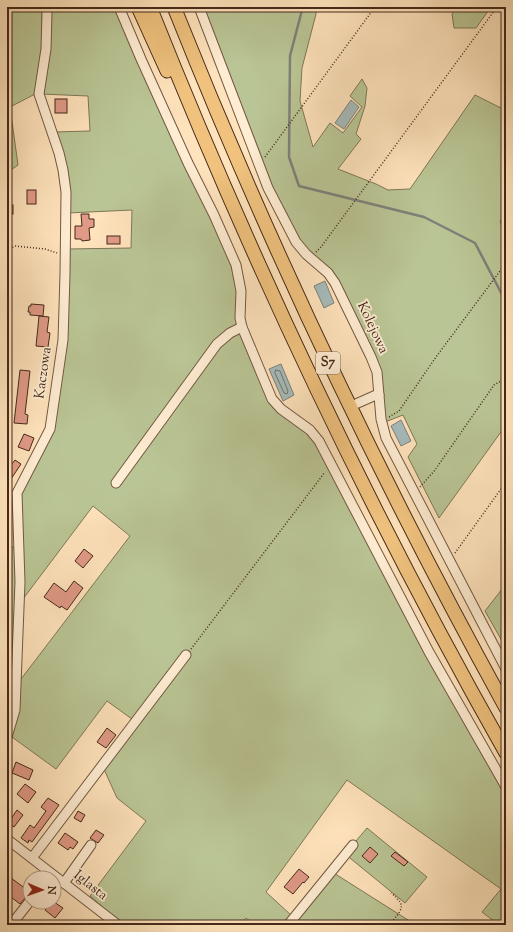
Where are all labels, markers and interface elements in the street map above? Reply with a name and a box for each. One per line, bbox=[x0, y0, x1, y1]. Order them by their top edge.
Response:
street label: Kolejowa bbox=[351, 299, 393, 358]
street label: Kaczowa bbox=[30, 345, 58, 400]
road number: S7 bbox=[316, 352, 340, 374]
street label: Iglasta bbox=[69, 866, 112, 906]
north arrow bbox=[22, 870, 62, 910]
text: N bbox=[43, 885, 59, 895]

